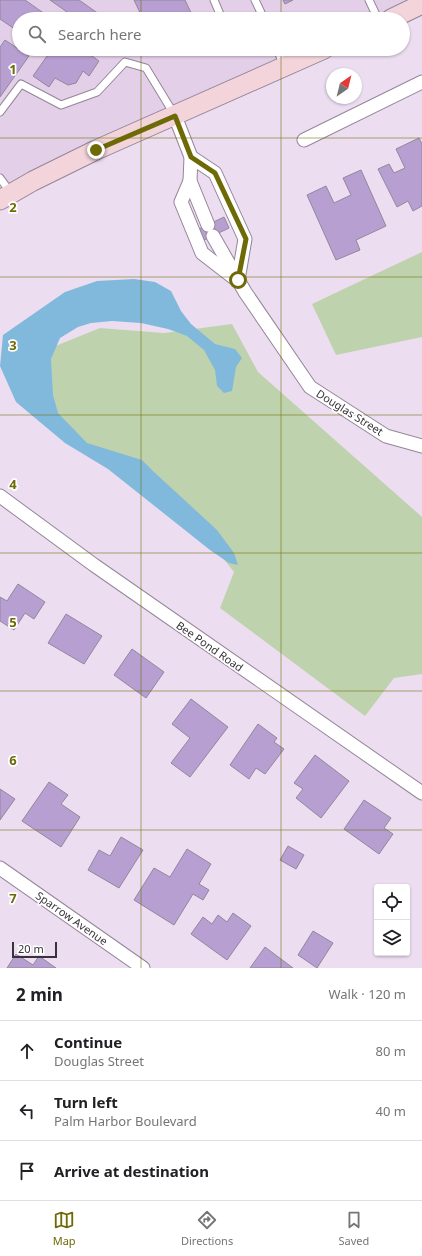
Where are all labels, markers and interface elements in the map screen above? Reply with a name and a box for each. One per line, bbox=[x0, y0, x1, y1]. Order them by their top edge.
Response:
search box bbox=[12, 12, 410, 56]
icon: search bbox=[26, 23, 48, 45]
text: Search here bbox=[58, 24, 141, 44]
text: 1 bbox=[9, 60, 17, 78]
north arrow bbox=[326, 68, 362, 104]
route end bbox=[87, 141, 105, 159]
text: 2 bbox=[9, 198, 17, 216]
route start bbox=[229, 271, 247, 289]
text: 3 bbox=[9, 336, 17, 354]
street label: Douglas Street bbox=[314, 385, 386, 439]
text: 4 bbox=[9, 475, 17, 493]
text: 5 bbox=[9, 613, 17, 631]
street label: Bee Pond Road bbox=[174, 617, 246, 675]
text: 6 bbox=[9, 751, 17, 769]
map controls bbox=[374, 884, 410, 956]
button: locate bbox=[374, 884, 410, 920]
street label: Sparrow Avenue bbox=[33, 888, 111, 948]
text: 7 bbox=[9, 889, 17, 907]
button: layers bbox=[374, 920, 410, 956]
scale bar bbox=[12, 940, 57, 959]
text: 20 m bbox=[18, 941, 44, 956]
text: 2 min bbox=[16, 983, 63, 1006]
text: Walk · 120 m bbox=[328, 985, 406, 1003]
text: Continue bbox=[54, 1032, 122, 1052]
icon: ahead bbox=[16, 1040, 38, 1062]
text: 80 m bbox=[376, 1042, 406, 1060]
text: Douglas Street bbox=[54, 1052, 144, 1070]
text: Turn left bbox=[54, 1092, 118, 1112]
icon: left bbox=[16, 1100, 38, 1122]
text: 40 m bbox=[376, 1102, 406, 1120]
text: Palm Harbor Boulevard bbox=[54, 1112, 197, 1130]
icon: arrive bbox=[16, 1160, 38, 1182]
text: Arrive at destination bbox=[54, 1161, 209, 1181]
tab: Map bbox=[53, 1209, 76, 1248]
tab: Directions bbox=[181, 1209, 233, 1248]
tab: Saved bbox=[339, 1209, 369, 1248]

